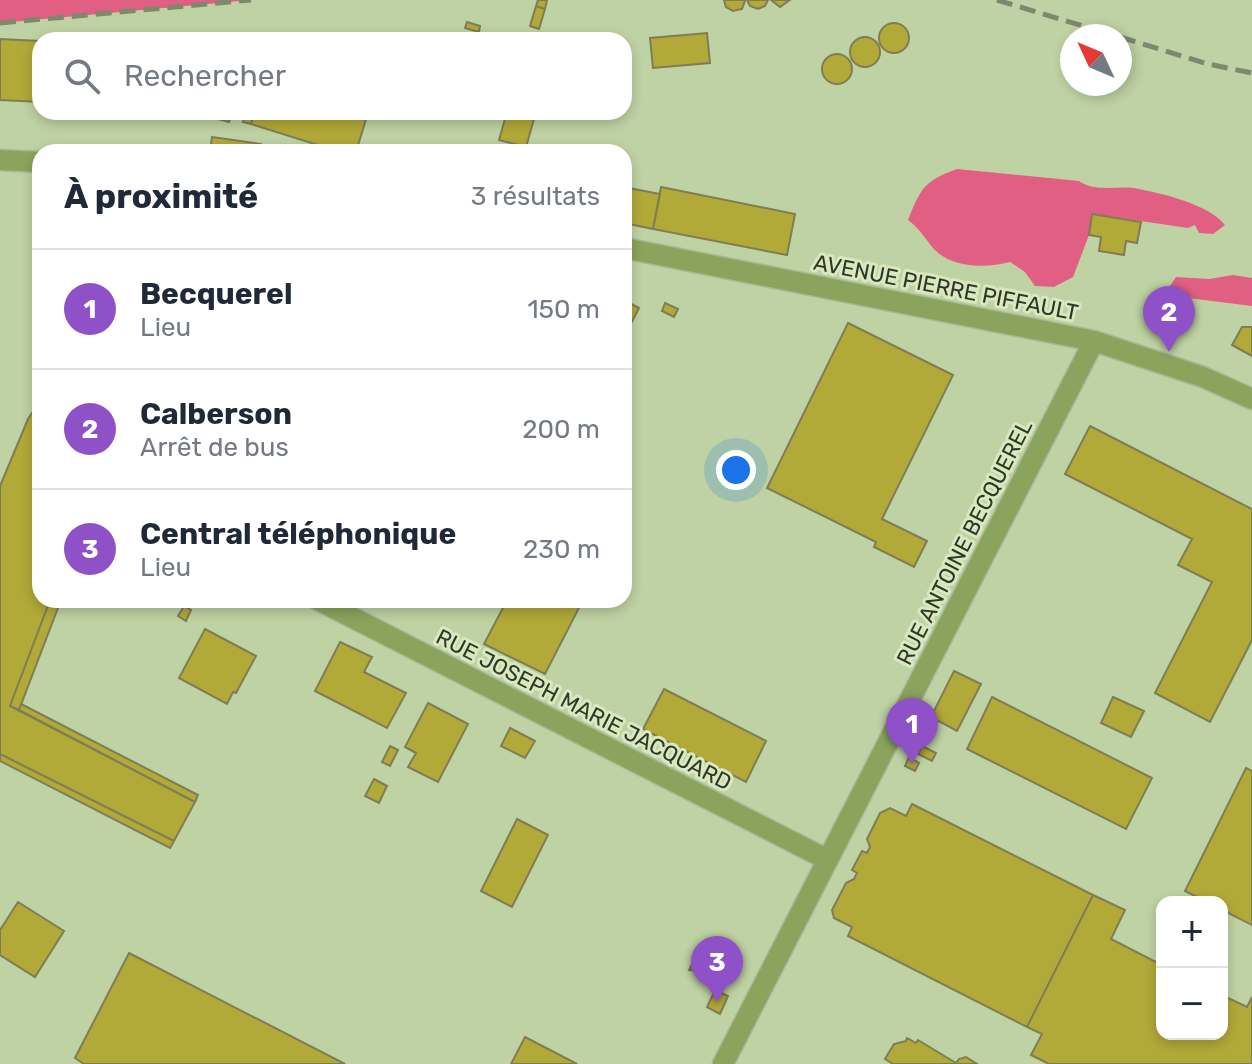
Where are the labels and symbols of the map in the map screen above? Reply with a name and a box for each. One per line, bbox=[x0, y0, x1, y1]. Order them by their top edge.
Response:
north arrow bbox=[1060, 24, 1132, 96]
street label: AVENUE PIERRE PIFFAULT bbox=[811, 249, 1081, 326]
pin: 2 bbox=[1143, 286, 1195, 352]
street label: RUE ANTOINE BECQUEREL bbox=[891, 415, 1038, 669]
your location bbox=[716, 450, 756, 490]
street label: RUE JOSEPH MARIE JACQUARD bbox=[431, 623, 736, 796]
pin: 1 bbox=[886, 698, 938, 764]
pin: 3 bbox=[691, 936, 743, 1002]

